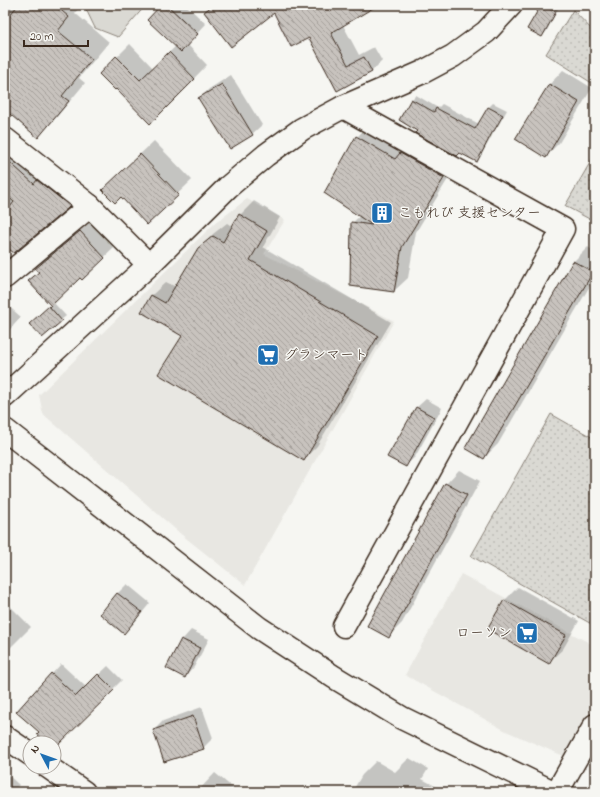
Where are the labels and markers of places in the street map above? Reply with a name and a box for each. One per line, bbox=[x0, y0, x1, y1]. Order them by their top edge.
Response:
building icon: こもれび 支援センター bbox=[369, 200, 395, 226]
place label: こもれび 支援センター bbox=[398, 203, 541, 224]
supermarket icon: グランマート bbox=[255, 342, 281, 368]
place label: グランマート bbox=[284, 345, 368, 366]
supermarket icon: ローソン bbox=[514, 620, 540, 646]
place label: ローソン bbox=[456, 623, 512, 644]

